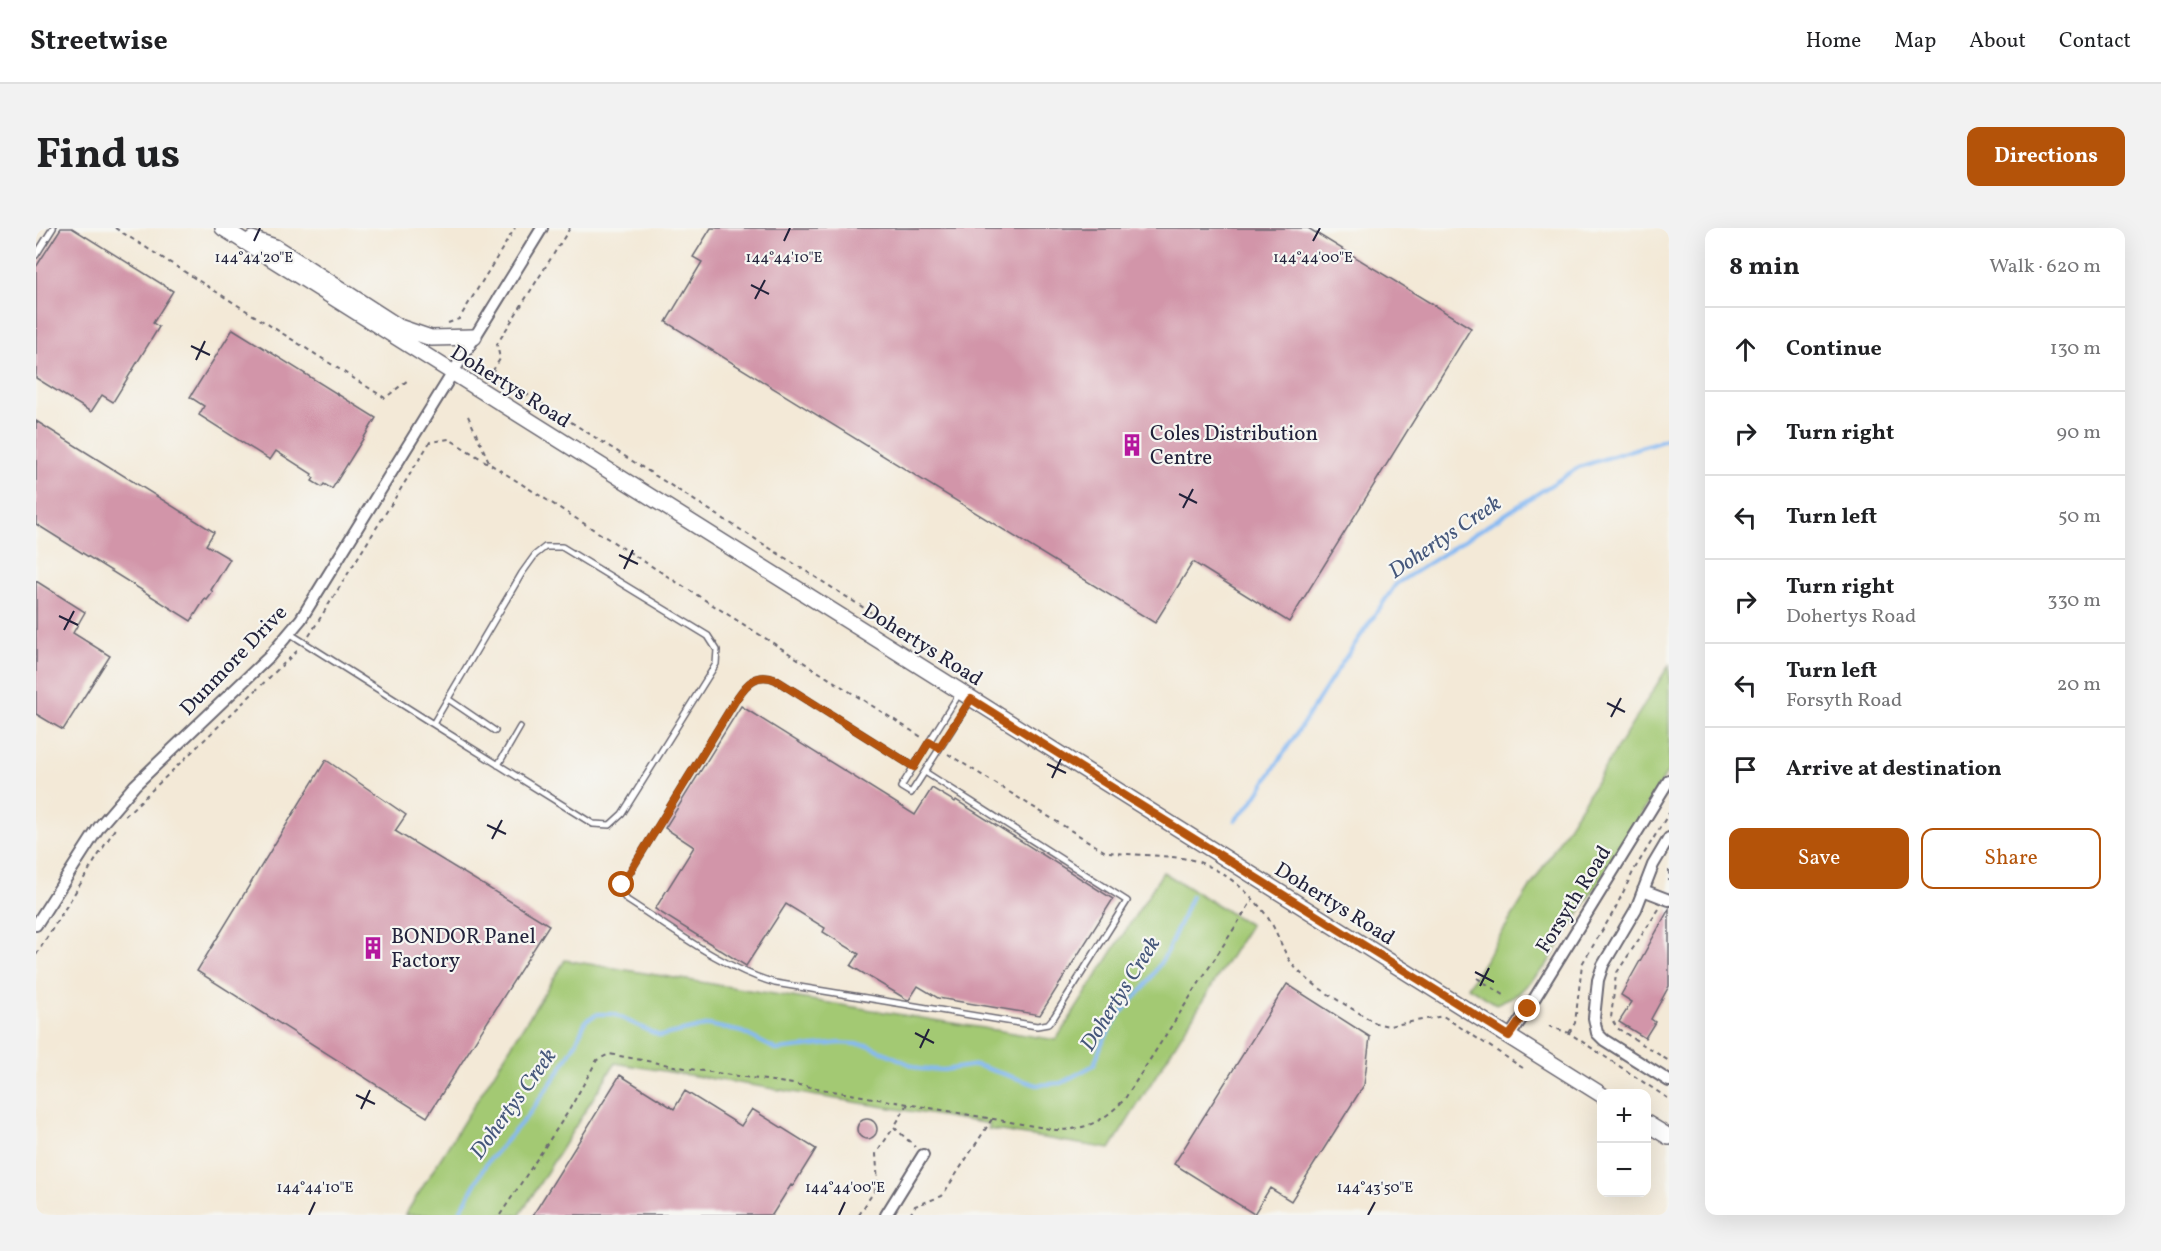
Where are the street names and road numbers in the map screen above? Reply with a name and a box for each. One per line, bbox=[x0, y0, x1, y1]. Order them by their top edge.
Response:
street label: Dohertys Road bbox=[444, 339, 576, 436]
street label: Dohertys Road bbox=[856, 597, 988, 694]
street label: Dunmore Drive bbox=[174, 599, 294, 723]
street label: Forsyth Road bbox=[1530, 840, 1619, 959]
street label: Dohertys Road bbox=[1268, 856, 1400, 953]

